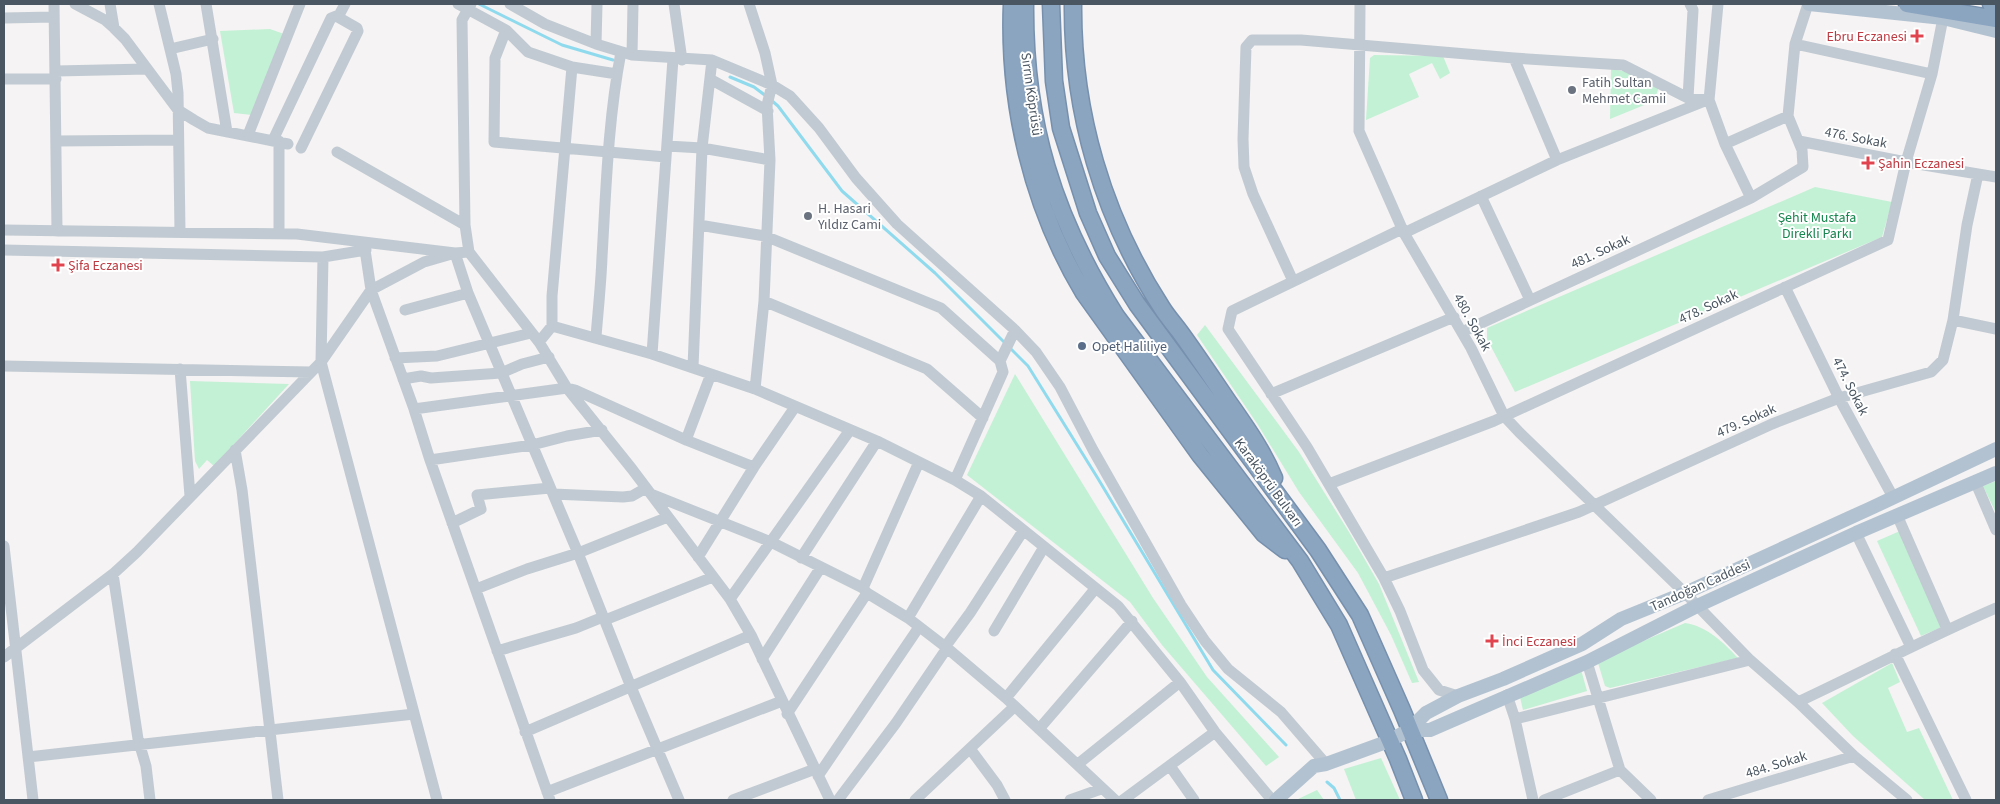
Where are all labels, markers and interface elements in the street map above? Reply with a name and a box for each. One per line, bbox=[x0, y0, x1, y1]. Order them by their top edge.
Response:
place label: Ebru Eczanesi bbox=[1826, 27, 1907, 47]
marker: Ebru Eczanesi bbox=[1911, 30, 1923, 42]
street label: Sırrın Köprüsü bbox=[1015, 51, 1047, 137]
place label: Fatih Sultan Mehmet Camii bbox=[1582, 73, 1666, 109]
marker: Fatih Sultan Mehmet Camii bbox=[1566, 84, 1578, 96]
street label: 476. Sokak bbox=[1823, 122, 1889, 154]
place label: Şahin Eczanesi bbox=[1878, 154, 1964, 174]
marker: Şahin Eczanesi bbox=[1862, 157, 1874, 169]
place label: H. Hasari Yıldız Cami bbox=[817, 199, 881, 235]
park label: Şehit Mustafa Direkli Parkı bbox=[1778, 208, 1856, 244]
marker: H. Hasari Yıldız Cami bbox=[802, 210, 814, 222]
street label: 481. Sokak bbox=[1568, 230, 1633, 274]
place label: Şifa Eczanesi bbox=[68, 256, 143, 276]
marker: Şifa Eczanesi bbox=[52, 259, 64, 271]
street label: 478. Sokak bbox=[1676, 285, 1741, 329]
street label: 480. Sokak bbox=[1448, 290, 1496, 355]
place label: Opet Haliliye bbox=[1092, 337, 1167, 357]
marker: Opet Haliliye bbox=[1076, 340, 1088, 352]
street label: 474. Sokak bbox=[1827, 354, 1873, 419]
street label: 479. Sokak bbox=[1714, 399, 1779, 443]
street label: Karaköprü Bulvarı bbox=[1229, 434, 1307, 531]
street label: Tandoğan Caddesi bbox=[1647, 555, 1754, 617]
place label: İnci Eczanesi bbox=[1502, 632, 1576, 652]
marker: İnci Eczanesi bbox=[1486, 635, 1498, 647]
street label: 484. Sokak bbox=[1743, 746, 1809, 784]

